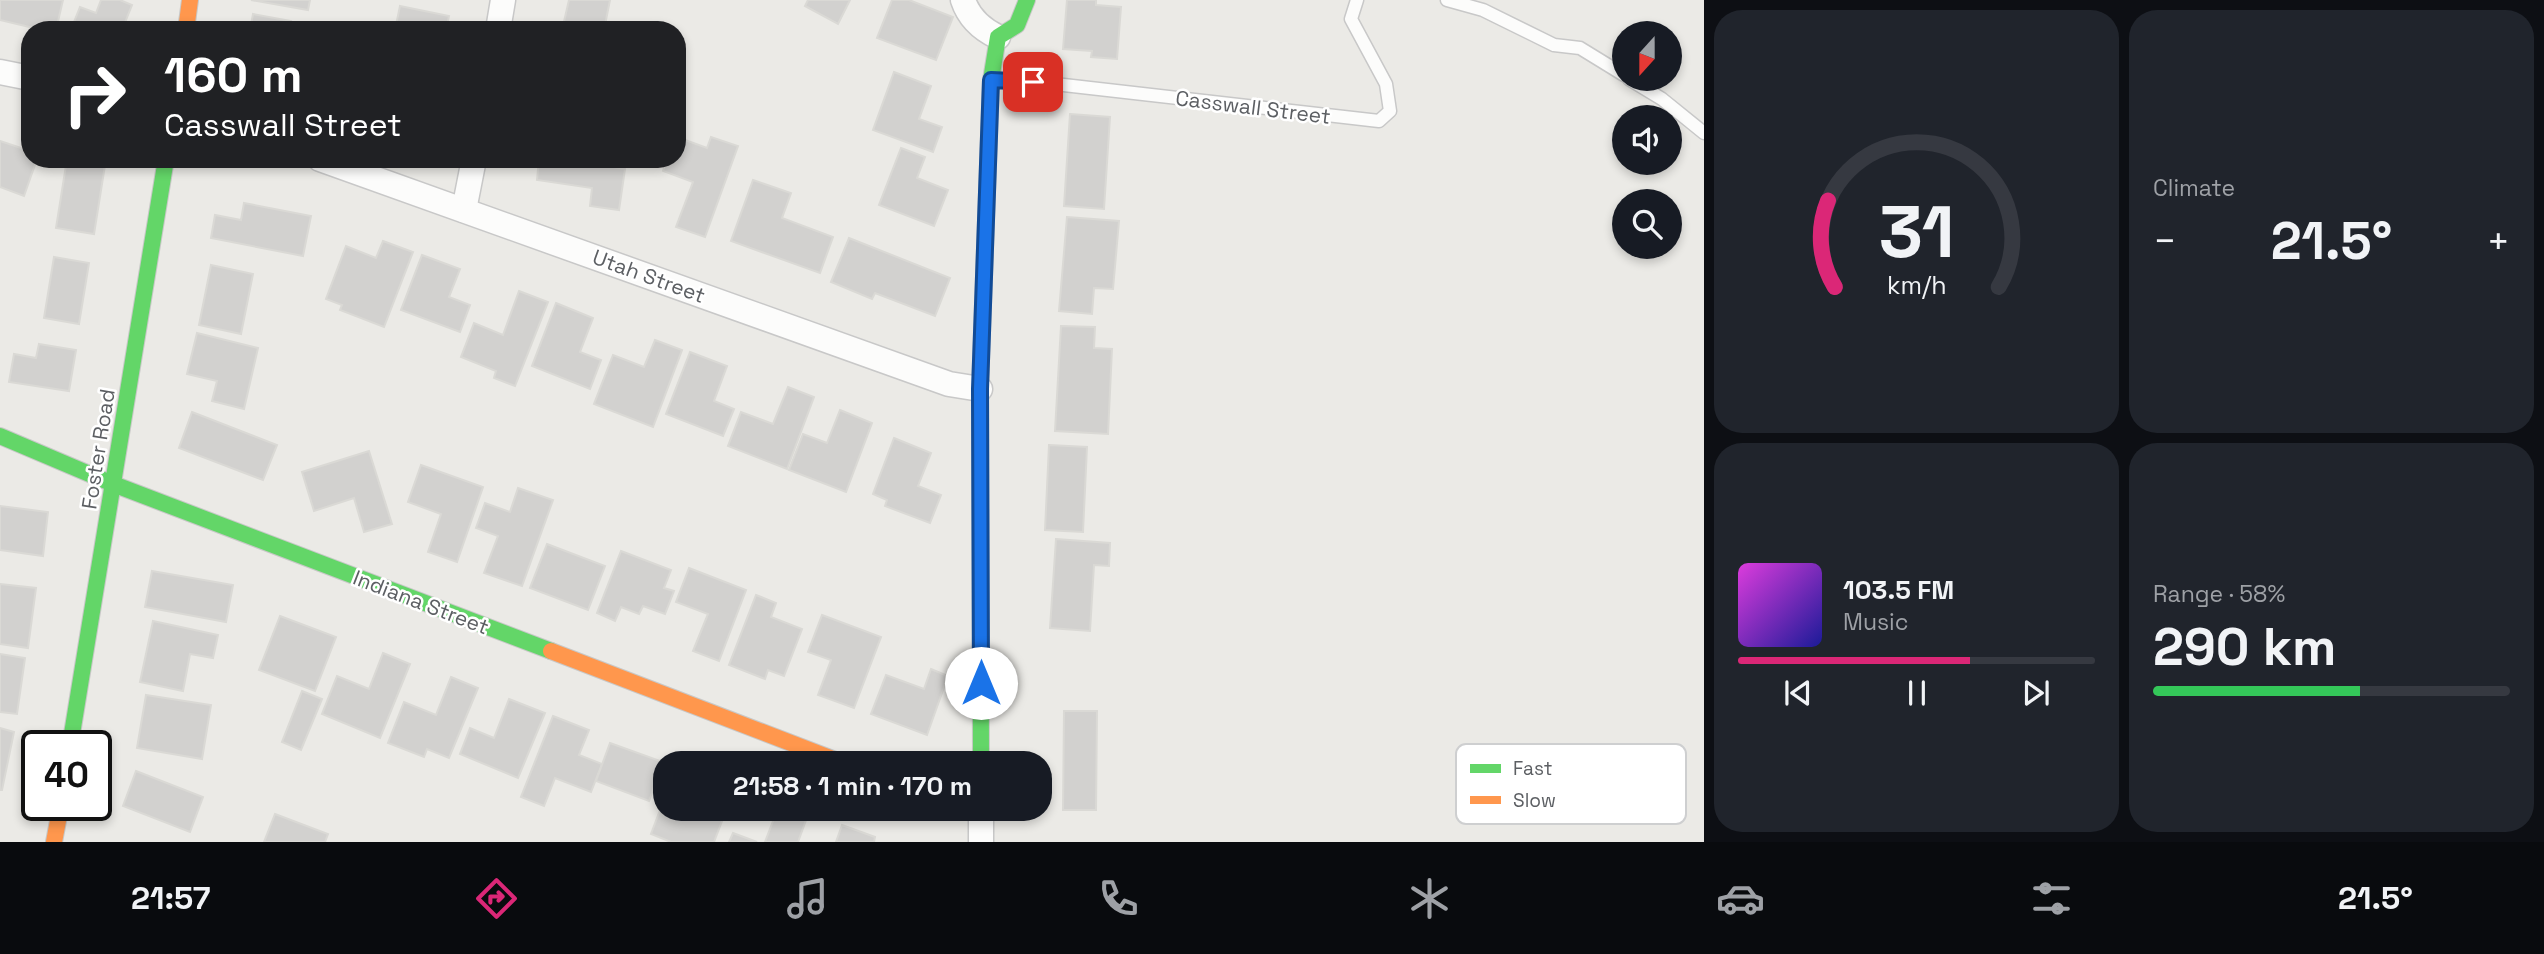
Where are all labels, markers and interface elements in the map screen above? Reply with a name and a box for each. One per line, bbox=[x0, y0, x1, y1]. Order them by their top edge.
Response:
north arrow bbox=[1612, 21, 1682, 91]
map controls bbox=[1612, 21, 1682, 259]
text: 160 m bbox=[164, 44, 302, 106]
icon: right bbox=[49, 49, 140, 140]
pin bbox=[1003, 52, 1063, 112]
icon: arrive bbox=[1014, 63, 1052, 101]
street label: Casswall Street bbox=[1174, 84, 1332, 130]
text: Casswall Street bbox=[164, 105, 402, 145]
button: sound bbox=[1612, 105, 1682, 175]
text: Climate bbox=[2153, 173, 2235, 203]
text: 31 bbox=[1879, 186, 1954, 279]
button: search bbox=[1612, 189, 1682, 259]
text: 21.5° bbox=[2271, 208, 2392, 274]
text: − bbox=[2153, 217, 2177, 265]
text: + bbox=[2486, 217, 2510, 265]
street label: Utah Street bbox=[589, 243, 709, 309]
text: km/h bbox=[1887, 269, 1946, 301]
street label: Foster Road bbox=[75, 387, 121, 511]
street label: Indiana Street bbox=[349, 564, 493, 640]
text: 103.5 FM bbox=[1843, 573, 1954, 607]
text: Range · 58% bbox=[2153, 579, 2285, 609]
text: Music bbox=[1843, 607, 1908, 637]
text: 290 km bbox=[2153, 614, 2336, 680]
position arrow bbox=[944, 646, 1018, 720]
icon: previous bbox=[1779, 674, 1817, 712]
icon: pause bbox=[1898, 674, 1936, 712]
icon: next bbox=[2017, 674, 2055, 712]
speed limit sign: 40 bbox=[21, 730, 112, 821]
legend bbox=[1456, 744, 1686, 824]
text: Fast bbox=[1513, 756, 1553, 781]
text: 21:58 · 1 min · 170 m bbox=[733, 769, 972, 803]
text: Slow bbox=[1513, 788, 1556, 813]
icon: directions bbox=[472, 874, 521, 923]
icon: music bbox=[783, 874, 832, 923]
icon: phone bbox=[1094, 874, 1143, 923]
icon: climate bbox=[1405, 874, 1454, 923]
icon: car bbox=[1716, 874, 1765, 923]
icon: filters bbox=[2027, 874, 2076, 923]
text: 21:57 bbox=[131, 878, 211, 918]
text: 21.5° bbox=[2338, 878, 2413, 918]

